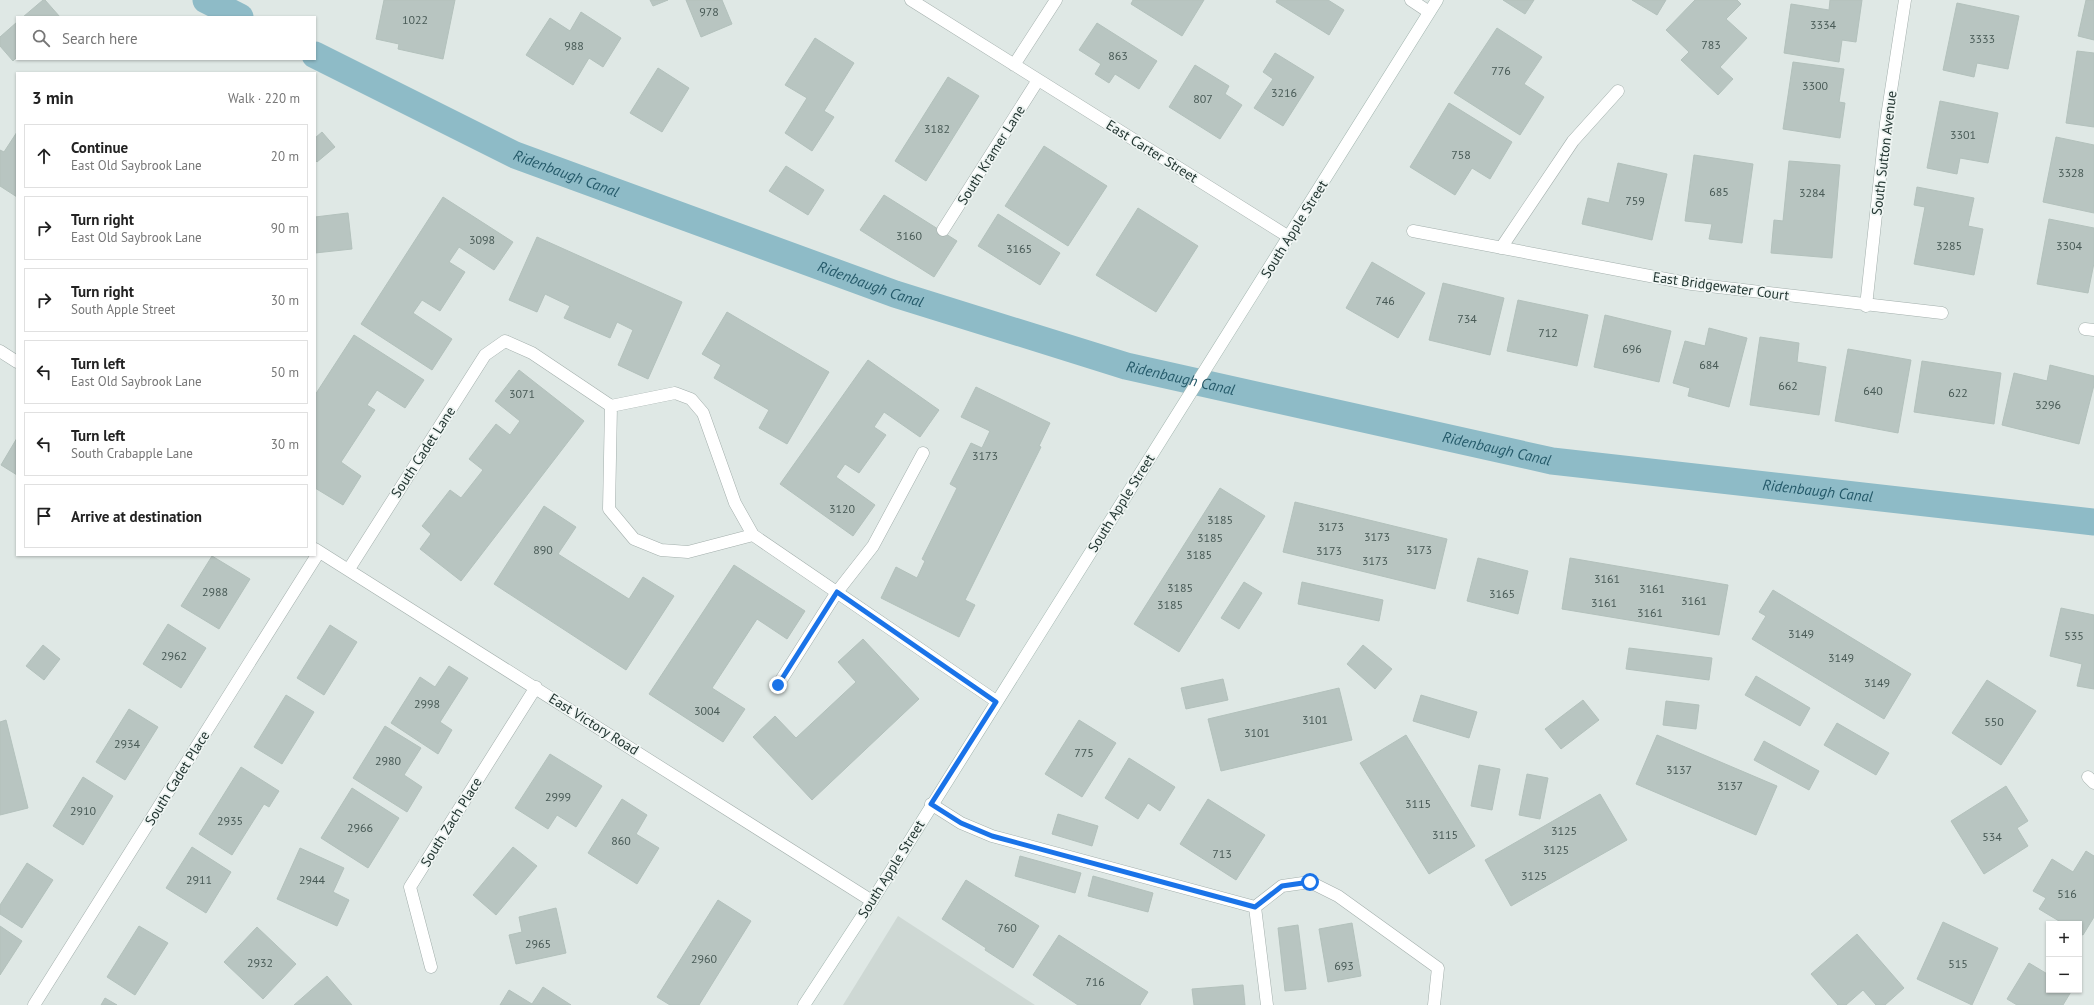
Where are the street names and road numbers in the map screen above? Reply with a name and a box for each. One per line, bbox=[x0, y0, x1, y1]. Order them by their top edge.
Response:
street label: South Sutton Avenue bbox=[1867, 90, 1901, 216]
street label: South Kramer Lane bbox=[953, 102, 1029, 208]
street label: East Carter Street bbox=[1103, 116, 1201, 186]
street label: South Apple Street bbox=[1257, 176, 1331, 281]
street label: East Bridgewater Court bbox=[1652, 268, 1791, 305]
street label: South Cadet Lane bbox=[387, 403, 459, 501]
street label: South Apple Street bbox=[1084, 450, 1158, 555]
street label: East Victory Road bbox=[546, 689, 642, 759]
street label: South Cadet Place bbox=[141, 727, 213, 829]
street label: South Zach Place bbox=[416, 774, 486, 870]
street label: South Apple Street bbox=[854, 816, 928, 921]

